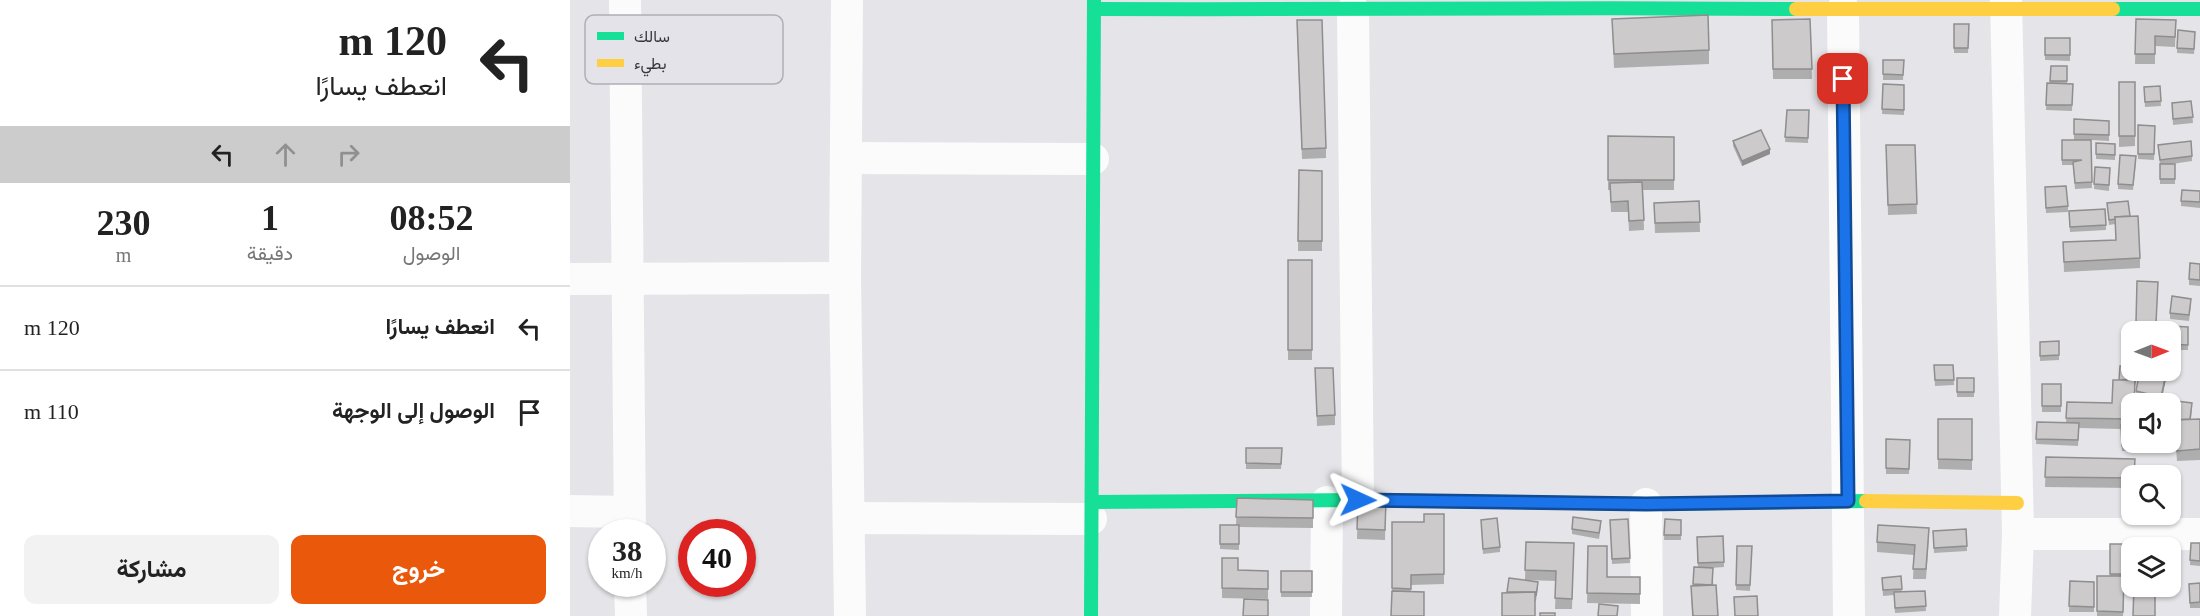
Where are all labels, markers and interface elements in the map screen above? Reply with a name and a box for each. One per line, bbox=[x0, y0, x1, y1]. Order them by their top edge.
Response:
legend bbox=[585, 15, 783, 84]
text: 120 m bbox=[339, 18, 447, 64]
icon: left bbox=[468, 24, 546, 102]
text: سالك bbox=[634, 28, 670, 45]
pin bbox=[1817, 53, 1868, 104]
text: بطيء bbox=[634, 55, 666, 77]
icon: arrive bbox=[1826, 62, 1859, 95]
text: انعطف يسارًا bbox=[316, 71, 447, 101]
icon: left bbox=[206, 138, 239, 171]
icon: ahead bbox=[269, 138, 302, 171]
icon: right bbox=[332, 138, 365, 171]
text: 1 bbox=[261, 198, 279, 238]
text: 08:52 bbox=[390, 198, 474, 238]
text: 230 bbox=[96, 203, 150, 243]
text: دقيقة bbox=[247, 242, 293, 264]
text: الوصول bbox=[403, 242, 460, 264]
text: m bbox=[116, 244, 131, 266]
icon: left bbox=[513, 312, 546, 345]
text: انعطف يسارًا bbox=[385, 314, 495, 339]
text: 120 m bbox=[24, 315, 80, 340]
north arrow bbox=[2121, 321, 2181, 381]
map controls bbox=[2121, 321, 2181, 597]
button: sound bbox=[2121, 393, 2181, 453]
icon: arrive bbox=[513, 396, 546, 429]
text: الوصول إلى الوجهة bbox=[332, 398, 495, 423]
text: 110 m bbox=[24, 399, 79, 424]
button: search bbox=[2121, 465, 2181, 525]
position arrow bbox=[1326, 468, 1390, 532]
speed limit sign: 40 bbox=[678, 519, 756, 597]
text: 38 bbox=[612, 534, 642, 567]
button: مشاركة bbox=[24, 535, 279, 604]
button: خروج bbox=[291, 535, 546, 604]
button: layers bbox=[2121, 537, 2181, 597]
text: km/h bbox=[612, 565, 642, 581]

